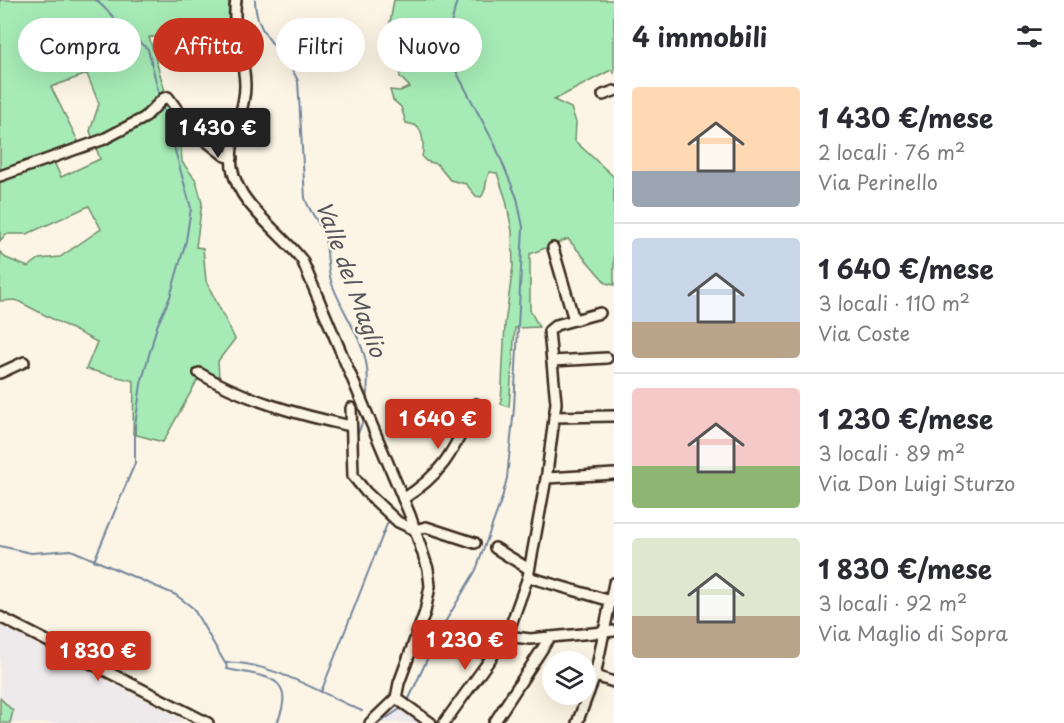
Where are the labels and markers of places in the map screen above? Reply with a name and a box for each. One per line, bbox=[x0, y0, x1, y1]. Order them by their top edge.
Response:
pin: 1 430 € bbox=[163, 108, 273, 159]
pin: 1 640 € bbox=[383, 399, 493, 450]
pin: 1 230 € bbox=[410, 620, 520, 671]
pin: 1 830 € bbox=[43, 631, 153, 682]

